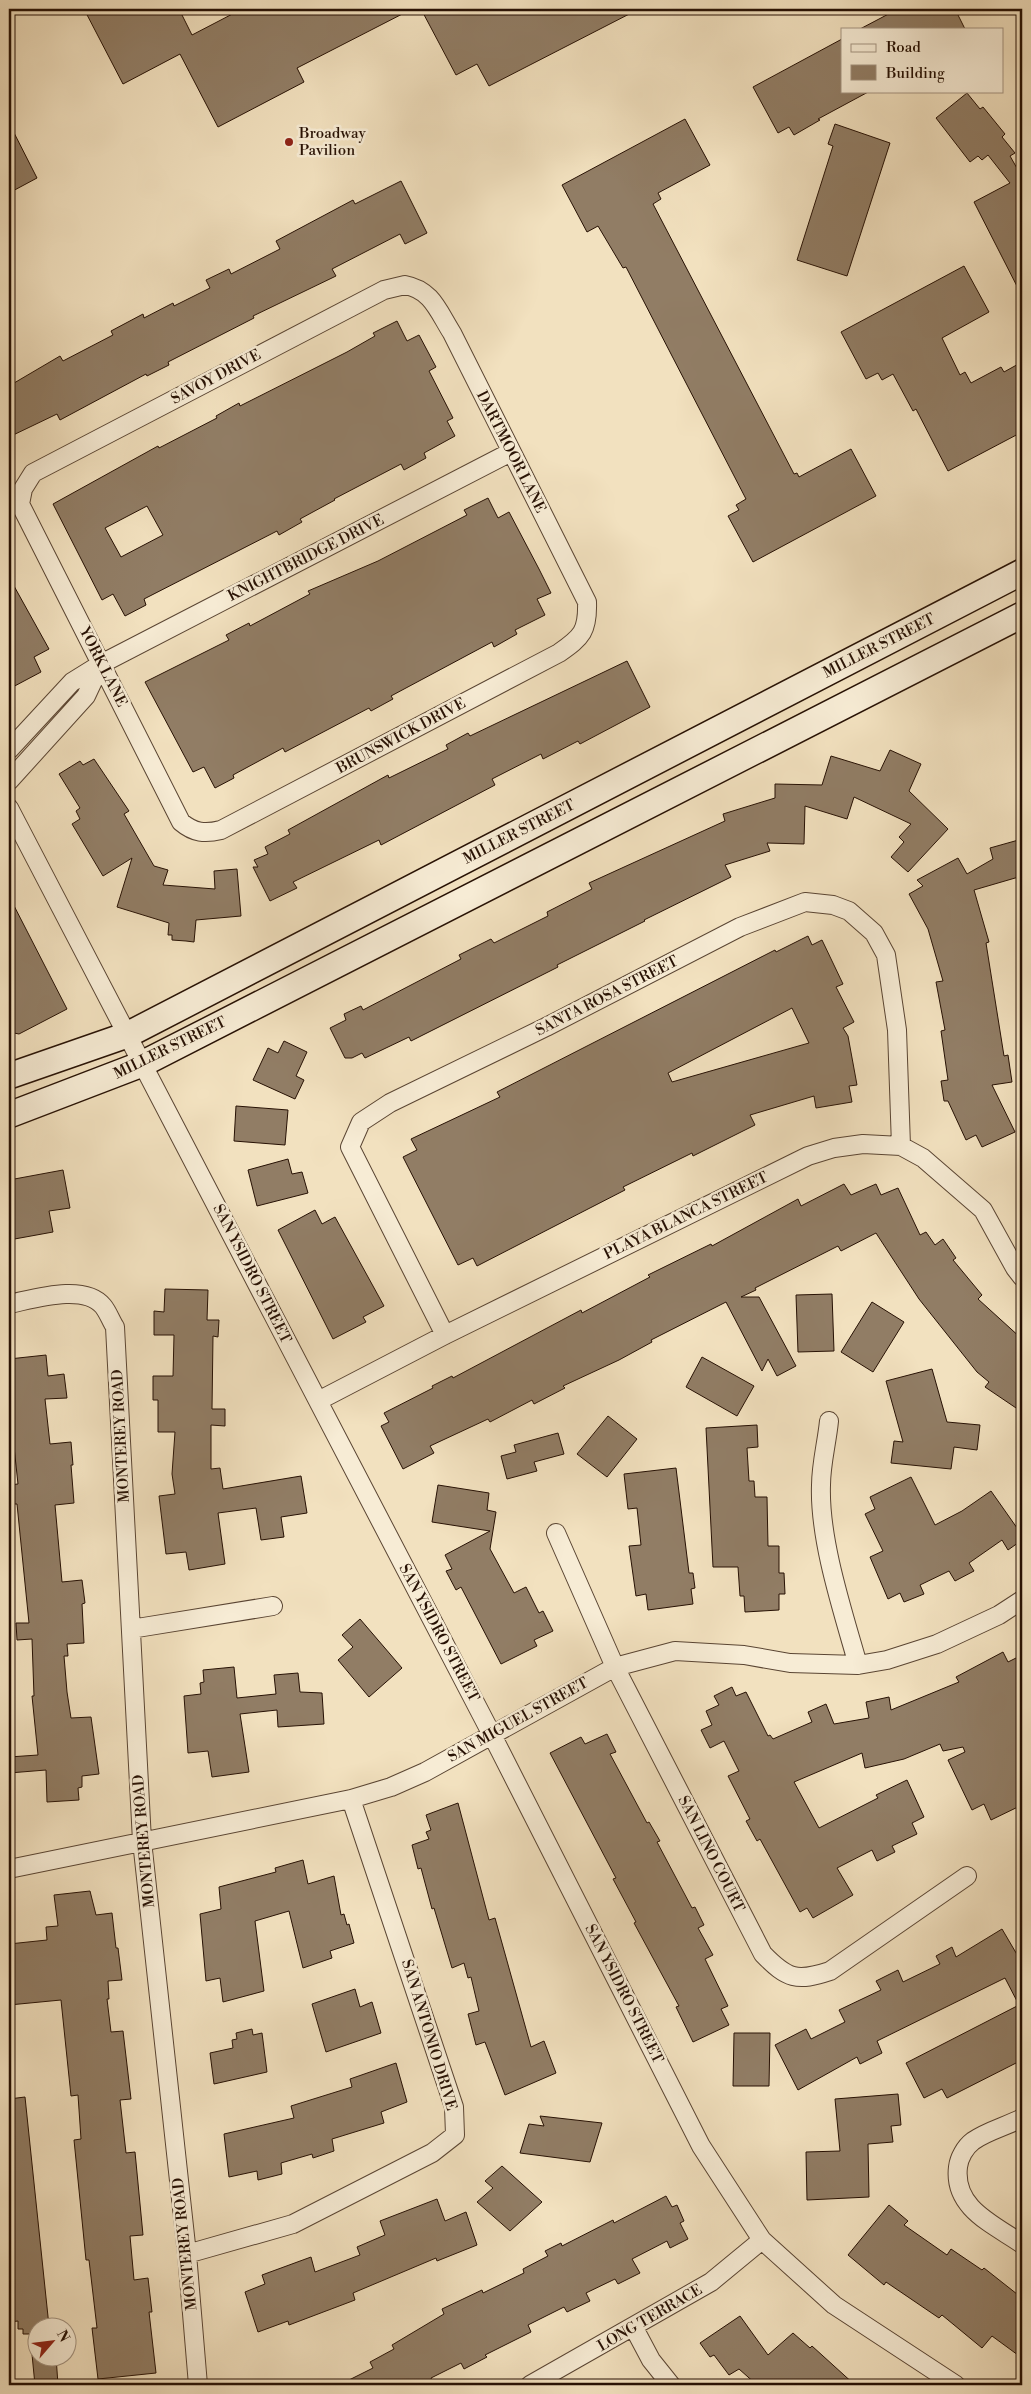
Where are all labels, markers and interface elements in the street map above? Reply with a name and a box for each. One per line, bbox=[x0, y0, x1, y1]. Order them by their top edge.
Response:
legend bbox=[841, 28, 1004, 92]
text: Road bbox=[886, 38, 921, 57]
text: Building bbox=[885, 64, 945, 83]
place label: Broadway Pavilion bbox=[298, 124, 366, 160]
marker: Broadway Pavilion bbox=[283, 136, 295, 148]
street label: SAVOY DRIVE bbox=[168, 345, 264, 409]
street label: DARTMOOR LANE bbox=[472, 388, 550, 516]
street label: KNIGHTBRIDGE DRIVE bbox=[225, 510, 387, 606]
street label: MILLER STREET bbox=[820, 609, 939, 682]
street label: YORK LANE bbox=[74, 623, 131, 710]
street label: BRUNSWICK DRIVE bbox=[332, 694, 469, 779]
street label: MILLER STREET bbox=[460, 795, 579, 868]
street label: SANTA ROSA STREET bbox=[532, 952, 682, 1040]
street label: MILLER STREET bbox=[111, 1012, 230, 1084]
street label: PLAYA BLANCA STREET bbox=[601, 1168, 772, 1264]
street label: SAN YSIDRO STREET bbox=[209, 1201, 296, 1347]
street label: MONTEREY ROAD bbox=[108, 1369, 134, 1503]
street label: SAN YSIDRO STREET bbox=[395, 1561, 484, 1706]
street label: SAN MIGUEL STREET bbox=[444, 1673, 592, 1767]
street label: MONTEREY ROAD bbox=[129, 1774, 159, 1908]
street label: SAN LINO COURT bbox=[673, 1793, 749, 1916]
street label: SAN YSIDRO STREET bbox=[581, 1921, 668, 2067]
street label: SAN ANTONIO DRIVE bbox=[397, 1957, 461, 2113]
street label: MONTEREY ROAD bbox=[169, 2177, 201, 2311]
street label: LONG TERRACE bbox=[594, 2280, 706, 2356]
north arrow bbox=[28, 2316, 78, 2366]
text: N bbox=[52, 2327, 73, 2345]

